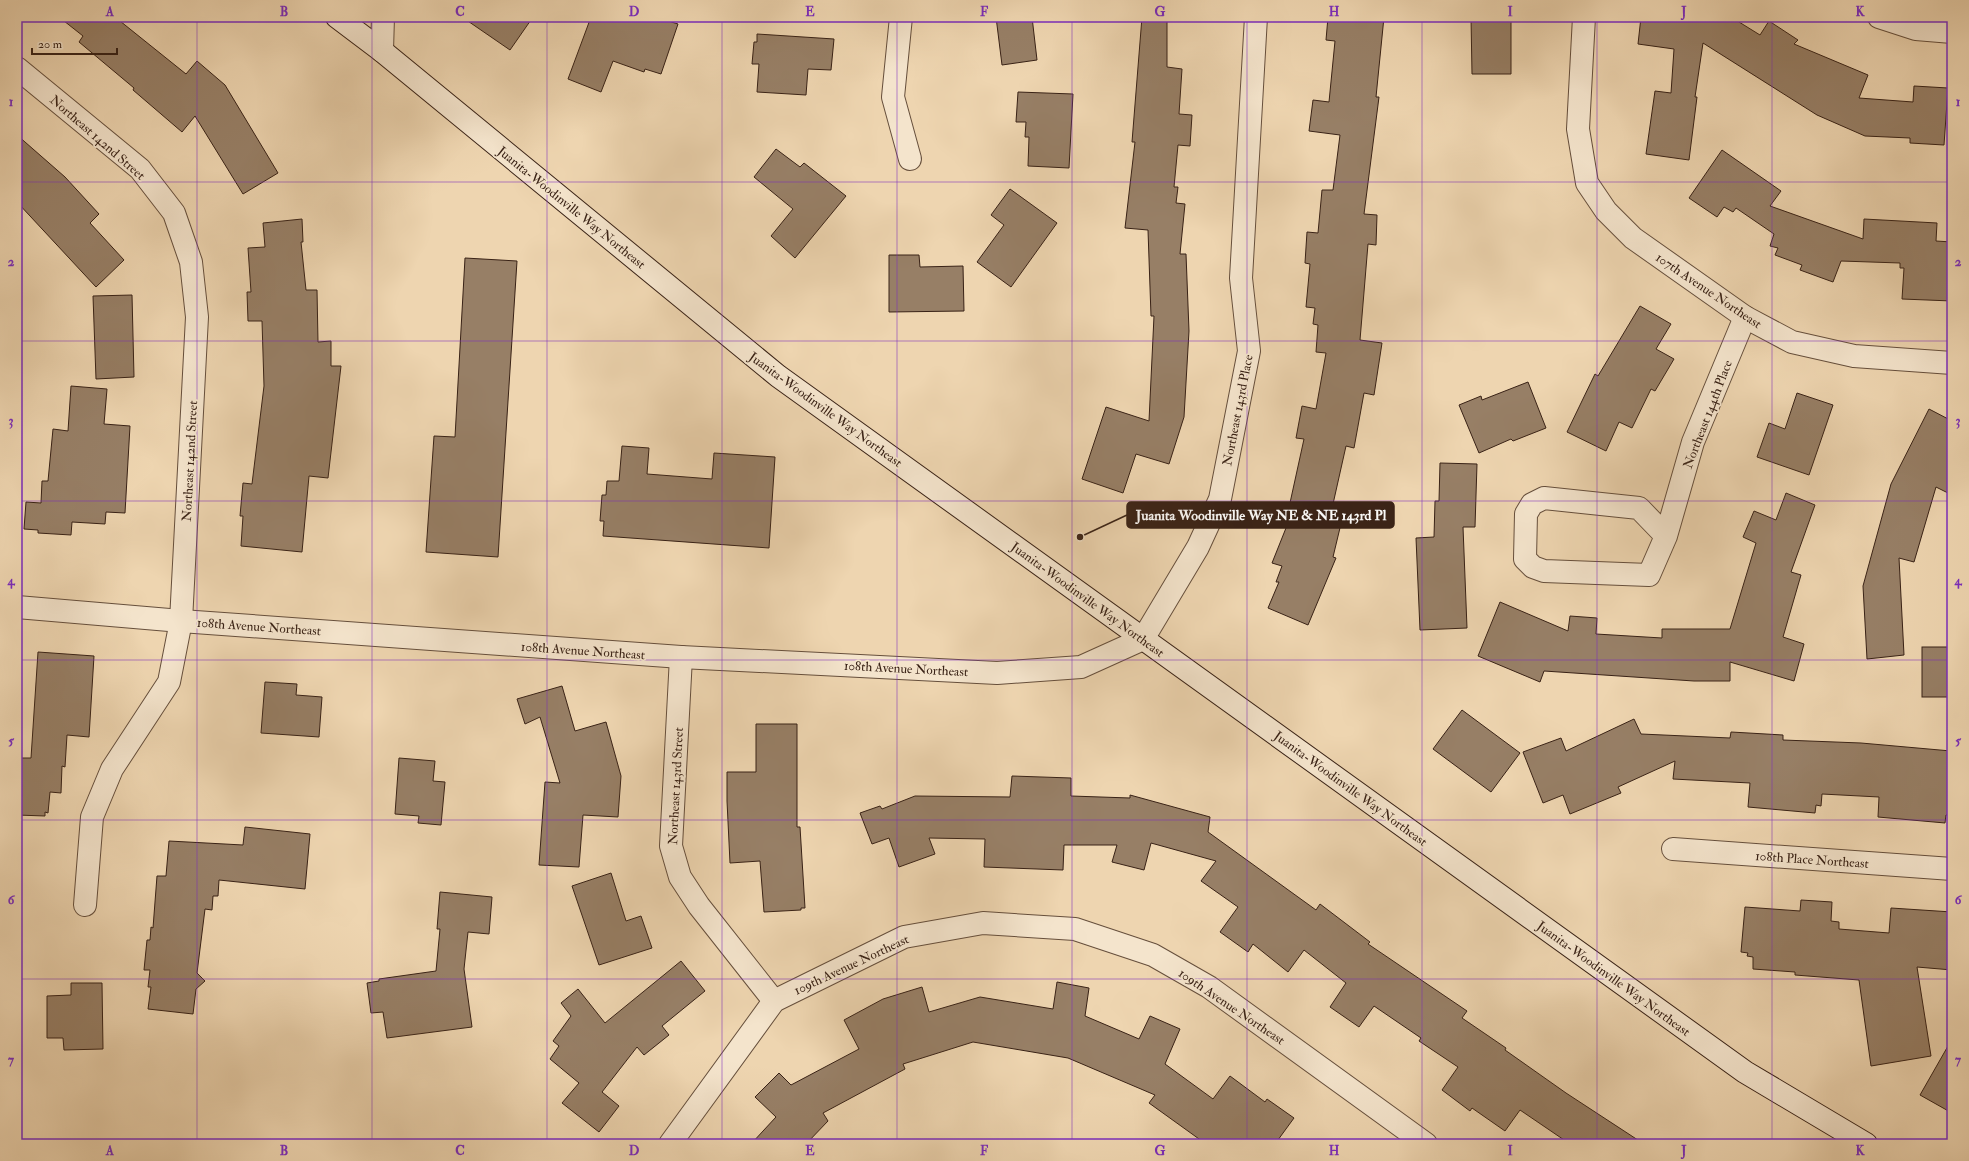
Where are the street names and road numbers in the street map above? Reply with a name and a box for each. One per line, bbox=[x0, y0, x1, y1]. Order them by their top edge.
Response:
street label: Northeast 142nd Street bbox=[46, 92, 148, 183]
street label: Juanita-Woodinville Way Northeast bbox=[493, 142, 649, 273]
street label: 107th Avenue Northeast bbox=[1652, 249, 1764, 332]
street label: Juanita-Woodinville Way Northeast bbox=[744, 348, 905, 472]
street label: Northeast 143rd Place bbox=[1219, 353, 1257, 467]
street label: Northeast 144th Place bbox=[1680, 357, 1736, 471]
street label: Northeast 142nd Street bbox=[179, 400, 201, 522]
street label: Juanita-Woodinville Way Northeast bbox=[1006, 538, 1167, 662]
street label: 108th Avenue Northeast bbox=[196, 615, 322, 639]
street label: 108th Avenue Northeast bbox=[520, 639, 646, 663]
street label: 108th Avenue Northeast bbox=[843, 658, 968, 680]
street label: Northeast 143rd Street bbox=[665, 727, 687, 845]
street label: Juanita-Woodinville Way Northeast bbox=[1269, 727, 1430, 851]
street label: 108th Place Northeast bbox=[1755, 848, 1869, 872]
street label: Juanita-Woodinville Way Northeast bbox=[1532, 917, 1693, 1041]
street label: 109th Avenue Northeast bbox=[791, 931, 911, 999]
street label: 109th Avenue Northeast bbox=[1175, 965, 1288, 1048]

